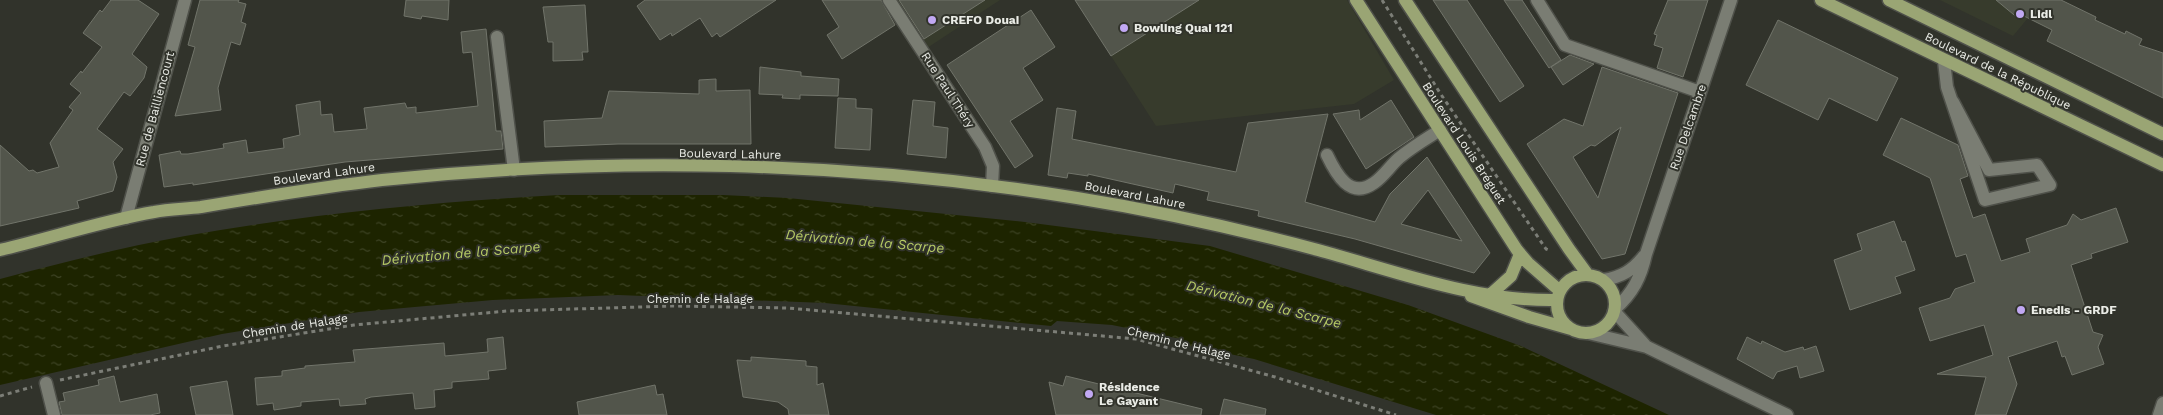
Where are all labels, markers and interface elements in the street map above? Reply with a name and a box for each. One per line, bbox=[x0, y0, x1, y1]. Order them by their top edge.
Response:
place label: Lidl bbox=[2030, 7, 2052, 21]
marker: Lidl bbox=[2014, 8, 2026, 20]
place label: CREFO Douai bbox=[942, 13, 1019, 27]
marker: CREFO Douai bbox=[926, 14, 938, 26]
place label: Bowling Quai 121 bbox=[1134, 21, 1233, 35]
marker: Bowling Quai 121 bbox=[1118, 22, 1130, 34]
street label: Boulevard de la République bbox=[1923, 29, 2073, 113]
street label: Rue de Bailliencourt bbox=[133, 50, 177, 168]
street label: Rue Paul Théry bbox=[918, 50, 978, 131]
street label: Boulevard Louis Bréguet bbox=[1419, 80, 1509, 206]
street label: Rue Delcambre bbox=[1667, 82, 1709, 172]
street label: Boulevard Lahure bbox=[679, 146, 781, 162]
street label: Boulevard Lahure bbox=[272, 160, 376, 188]
street label: Boulevard Lahure bbox=[1083, 178, 1187, 212]
water label: Dérivation de la Scarpe bbox=[785, 226, 945, 256]
water label: Dérivation de la Scarpe bbox=[381, 238, 541, 268]
water label: Dérivation de la Scarpe bbox=[1185, 277, 1343, 331]
street label: Chemin de Halage bbox=[647, 292, 753, 306]
place label: Enedis - GRDF bbox=[2031, 303, 2117, 317]
marker: Enedis - GRDF bbox=[2015, 304, 2027, 316]
street label: Chemin de Halage bbox=[241, 311, 349, 341]
street label: Chemin de Halage bbox=[1126, 323, 1232, 363]
place label: Résidence Le Gayant bbox=[1099, 380, 1160, 408]
marker: Résidence Le Gayant bbox=[1083, 388, 1095, 400]

